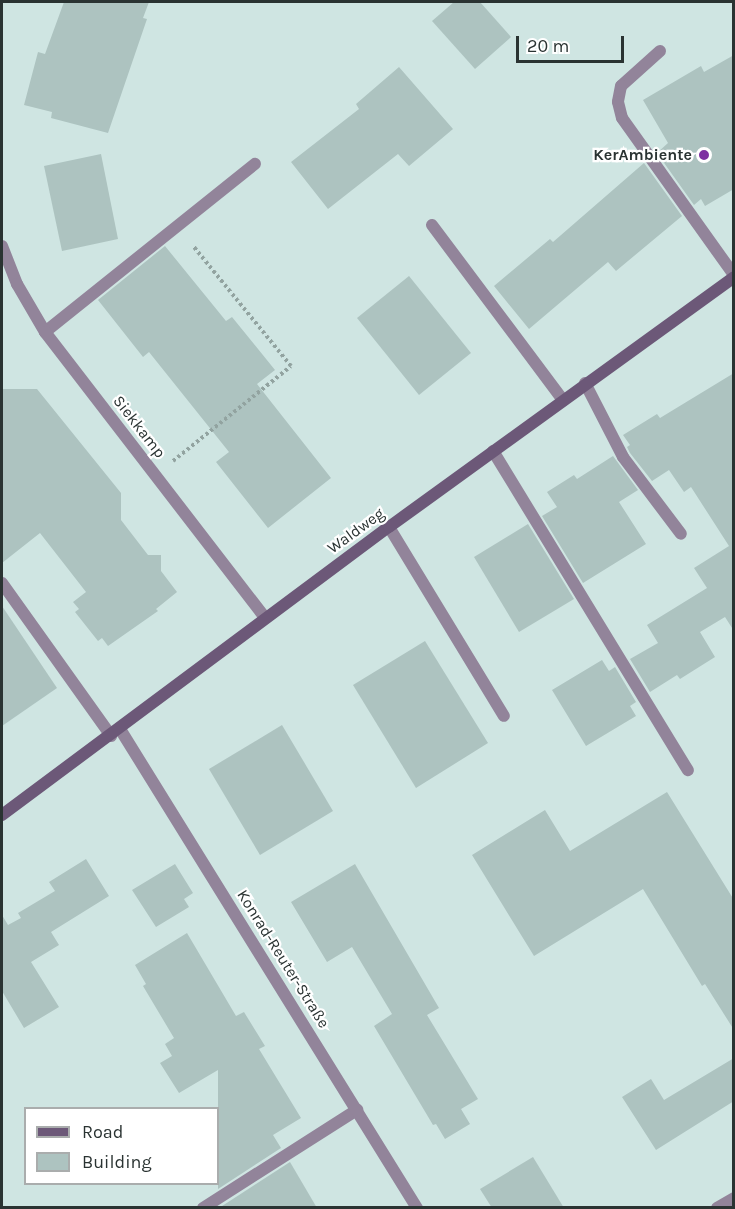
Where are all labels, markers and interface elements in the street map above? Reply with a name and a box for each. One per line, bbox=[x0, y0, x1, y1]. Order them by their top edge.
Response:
scale bar bbox=[519, 24, 627, 62]
text: 20 m bbox=[527, 35, 569, 57]
place label: KerAmbiente bbox=[593, 145, 692, 165]
marker: KerAmbiente bbox=[697, 148, 711, 162]
street label: Siekkamp bbox=[109, 392, 169, 462]
street label: Waldweg bbox=[324, 504, 388, 558]
street label: Konrad-Reuter-Straße bbox=[233, 886, 333, 1032]
legend bbox=[24, 1107, 219, 1185]
text: Road bbox=[82, 1121, 123, 1143]
text: Building bbox=[82, 1151, 152, 1173]

